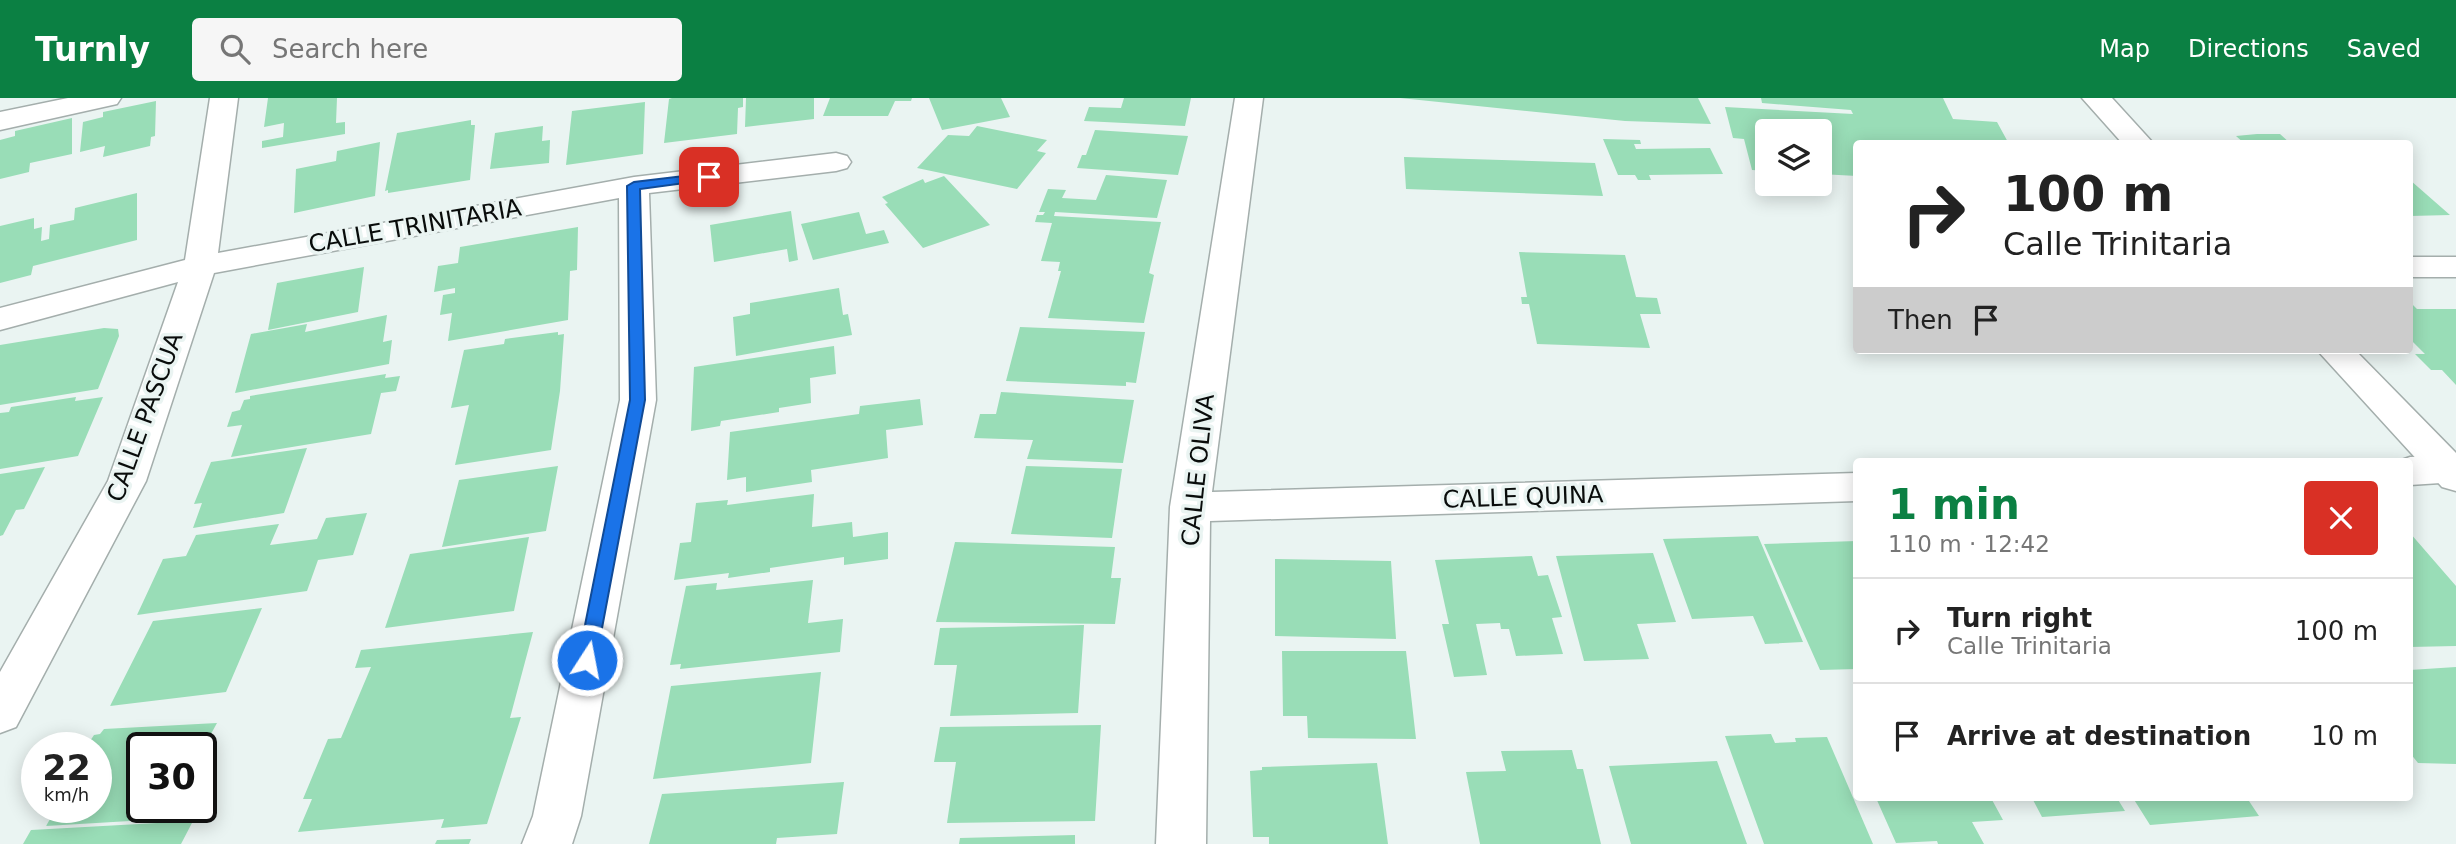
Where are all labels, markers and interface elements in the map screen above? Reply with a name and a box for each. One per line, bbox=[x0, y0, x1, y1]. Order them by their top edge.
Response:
search box bbox=[192, 18, 682, 81]
text: Turnly bbox=[35, 30, 150, 69]
icon: search bbox=[216, 30, 254, 68]
text: Search here bbox=[272, 34, 428, 64]
text: Map bbox=[2099, 35, 2150, 63]
text: Directions bbox=[2188, 35, 2309, 63]
text: Saved bbox=[2347, 35, 2421, 63]
map controls bbox=[1755, 119, 1832, 196]
button: layers bbox=[1755, 119, 1832, 196]
pin bbox=[679, 147, 739, 207]
icon: arrive bbox=[690, 158, 728, 196]
text: 100 m bbox=[2003, 166, 2173, 223]
icon: right bbox=[1888, 168, 1979, 259]
street label: CALLE TRINITARIA bbox=[306, 193, 524, 259]
text: Calle Trinitaria bbox=[2003, 225, 2232, 263]
icon: arrive bbox=[1967, 301, 2005, 339]
text: Then bbox=[1888, 305, 1953, 335]
street label: CALLE PASCUA bbox=[101, 328, 189, 505]
street label: CALLE OLIVA bbox=[1176, 392, 1220, 548]
street label: CALLE QUINA bbox=[1442, 480, 1604, 514]
text: 1 min bbox=[1888, 480, 2020, 529]
button: close bbox=[2304, 481, 2378, 555]
text: 110 m · 12:42 bbox=[1888, 531, 2050, 557]
text: Turn right bbox=[1947, 603, 2092, 633]
icon: right bbox=[1888, 612, 1926, 650]
text: 100 m bbox=[2295, 616, 2378, 646]
position arrow bbox=[550, 623, 624, 697]
text: Calle Trinitaria bbox=[1947, 633, 2112, 659]
icon: arrive bbox=[1888, 717, 1926, 755]
text: Arrive at destination bbox=[1947, 721, 2251, 751]
text: 10 m bbox=[2311, 721, 2378, 751]
speed limit sign: 30 bbox=[126, 732, 217, 823]
text: 22 bbox=[42, 748, 91, 788]
text: km/h bbox=[44, 784, 89, 805]

